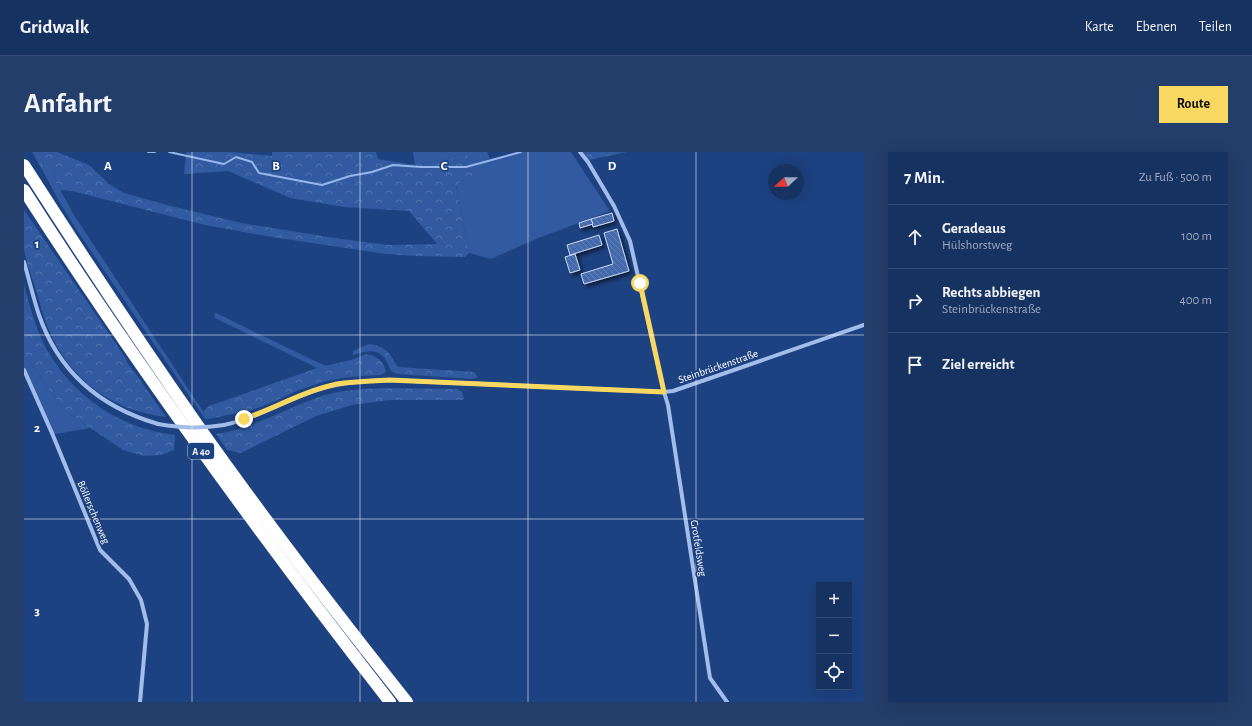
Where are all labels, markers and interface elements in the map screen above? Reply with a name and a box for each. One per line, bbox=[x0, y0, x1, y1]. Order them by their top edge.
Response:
text: Gridwalk bbox=[20, 18, 89, 37]
text: Karte bbox=[1085, 20, 1114, 34]
text: Ebenen bbox=[1136, 20, 1177, 34]
text: Teilen bbox=[1199, 20, 1232, 34]
button: Route bbox=[1159, 86, 1228, 123]
text: Anfahrt bbox=[24, 90, 112, 118]
text: A bbox=[104, 160, 112, 173]
text: B bbox=[272, 160, 280, 173]
text: C bbox=[441, 160, 448, 173]
text: D bbox=[608, 160, 617, 173]
north arrow bbox=[768, 164, 804, 200]
text: 7 Min. bbox=[904, 169, 945, 186]
text: Zu Fuß · 500 m bbox=[1139, 171, 1212, 184]
text: Geradeaus bbox=[942, 221, 1006, 236]
icon: ahead bbox=[904, 226, 926, 248]
text: 100 m bbox=[1181, 230, 1212, 243]
text: 1 bbox=[35, 238, 39, 251]
text: Hülshorstweg bbox=[942, 239, 1012, 252]
route start bbox=[631, 274, 649, 292]
text: Rechts abbiegen bbox=[942, 285, 1040, 300]
icon: right bbox=[904, 290, 926, 312]
text: 400 m bbox=[1179, 294, 1212, 307]
text: Steinbrückenstraße bbox=[942, 303, 1041, 316]
street label: Steinbrückenstraße bbox=[677, 348, 760, 385]
icon: arrive bbox=[904, 354, 926, 376]
text: Ziel erreicht bbox=[942, 357, 1015, 372]
route end bbox=[235, 410, 253, 428]
text: 2 bbox=[34, 422, 40, 435]
road number: A 40 bbox=[188, 443, 214, 459]
street label: Böllerschenweg bbox=[75, 479, 112, 546]
street label: Grotfeldsweg bbox=[689, 519, 709, 578]
map controls bbox=[816, 582, 852, 690]
button: + bbox=[816, 582, 852, 618]
text: 3 bbox=[34, 605, 40, 618]
button: − bbox=[816, 618, 852, 654]
button: locate bbox=[816, 654, 852, 690]

